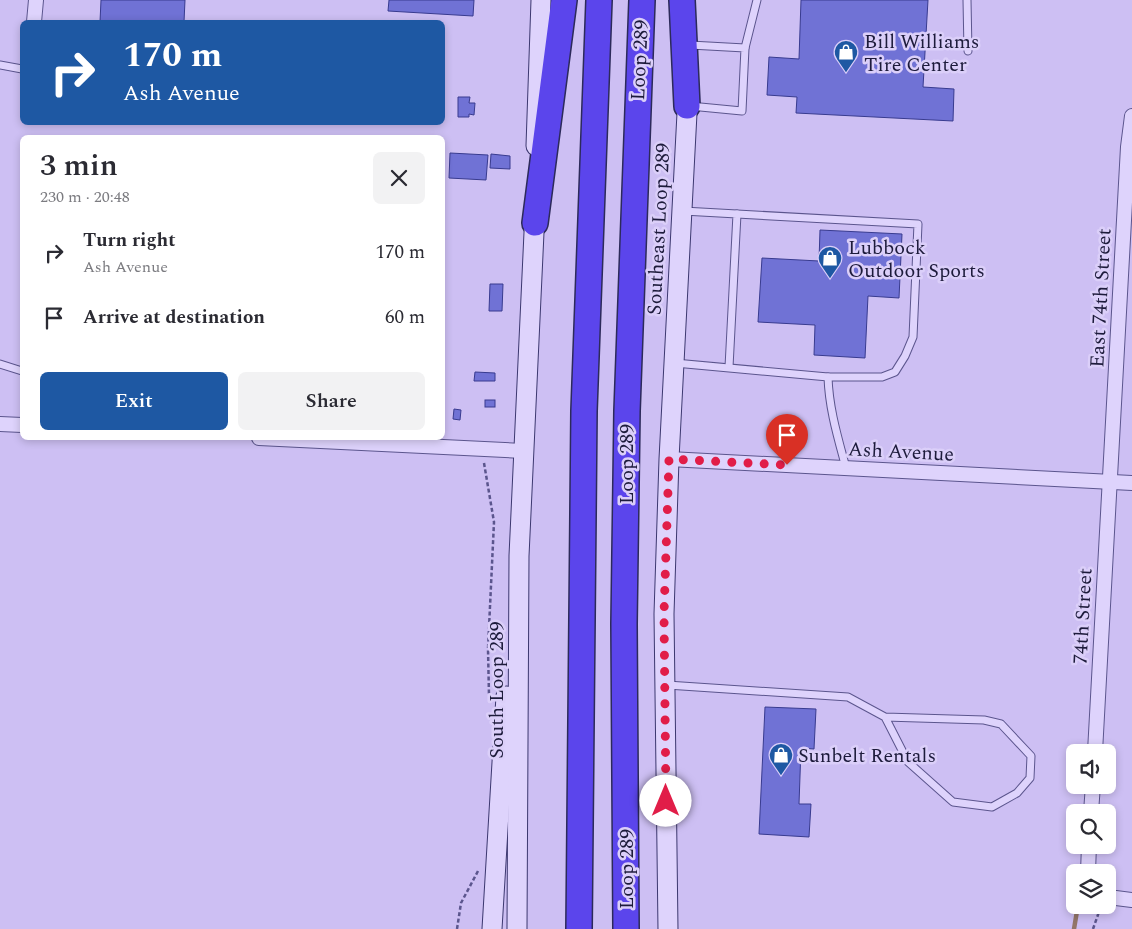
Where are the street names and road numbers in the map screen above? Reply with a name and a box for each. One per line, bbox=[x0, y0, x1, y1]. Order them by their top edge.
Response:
street label: Loop 289 bbox=[623, 19, 657, 101]
street label: Southeast Loop 289 bbox=[640, 142, 678, 316]
street label: East 74th Street bbox=[1082, 228, 1120, 369]
street label: Loop 289 bbox=[612, 424, 642, 504]
street label: Ash Avenue bbox=[847, 434, 955, 470]
street label: 74th Street bbox=[1066, 567, 1100, 665]
street label: South Loop 289 bbox=[482, 621, 512, 759]
street label: Loop 289 bbox=[612, 829, 642, 909]

